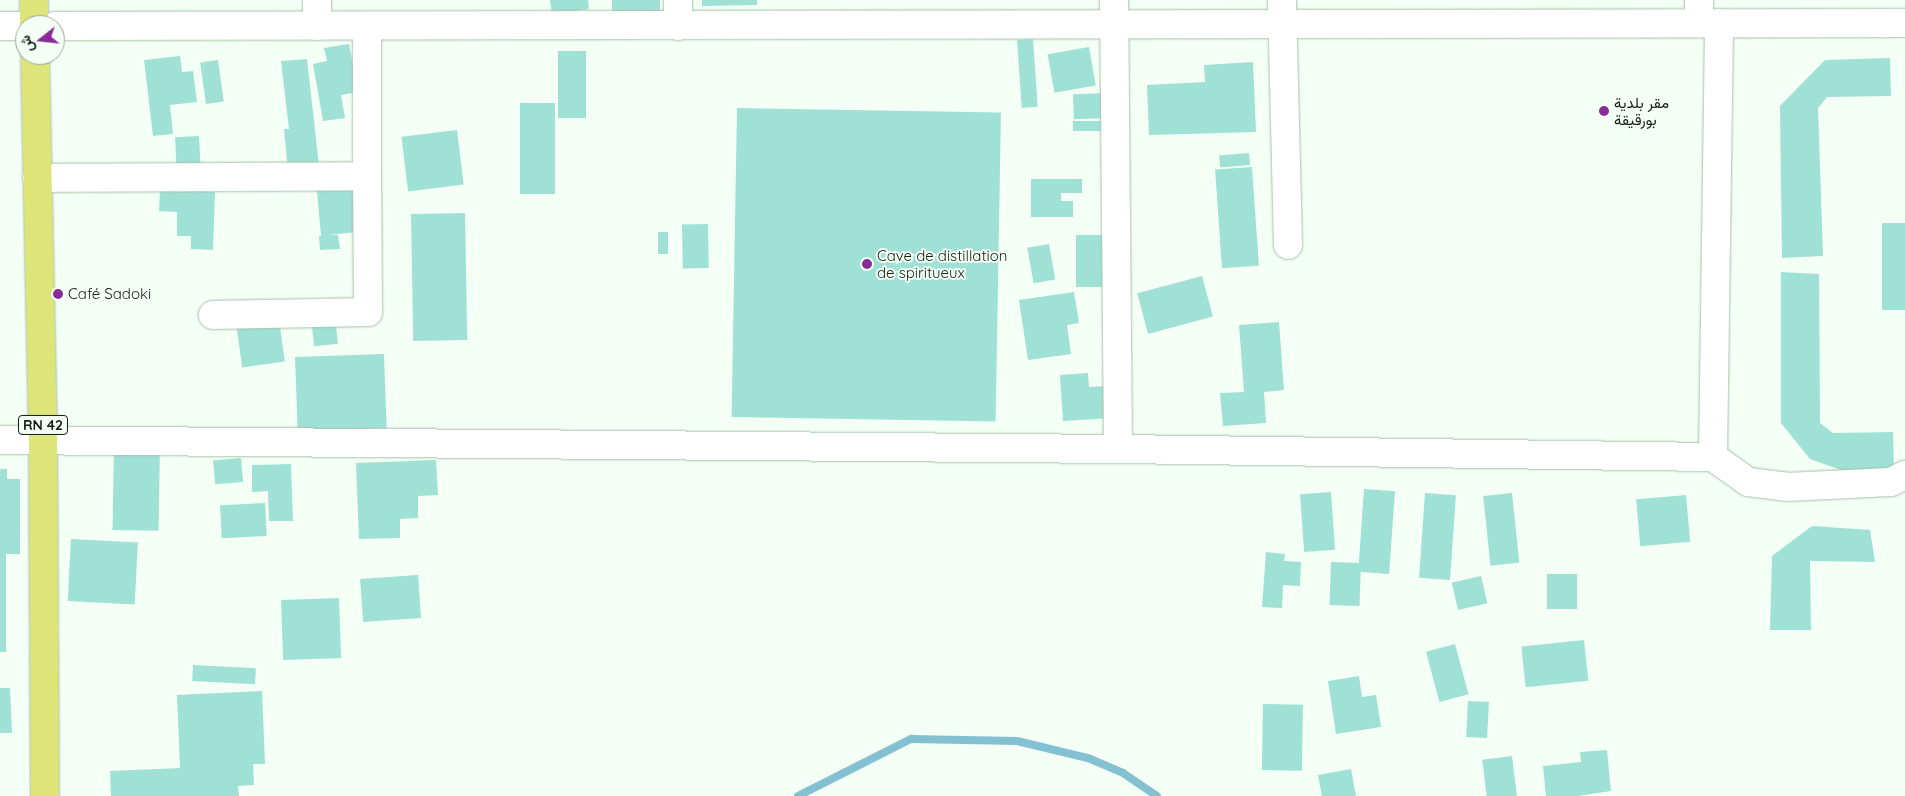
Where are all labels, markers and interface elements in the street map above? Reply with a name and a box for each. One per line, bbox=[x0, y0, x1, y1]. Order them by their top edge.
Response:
north arrow bbox=[15, 15, 65, 65]
text: ش bbox=[16, 33, 38, 54]
place label: مقر بلدية بورقيقة bbox=[1614, 93, 1669, 128]
marker: مقر بلدية بورقيقة bbox=[1598, 105, 1610, 117]
place label: Cave de distillation de spiritueux bbox=[877, 246, 1007, 281]
marker: Cave de distillation de spiritueux bbox=[861, 258, 873, 270]
place label: Café Sadoki bbox=[68, 285, 151, 303]
marker: Café Sadoki bbox=[52, 288, 64, 300]
road number: RN 42 bbox=[17, 414, 69, 436]

